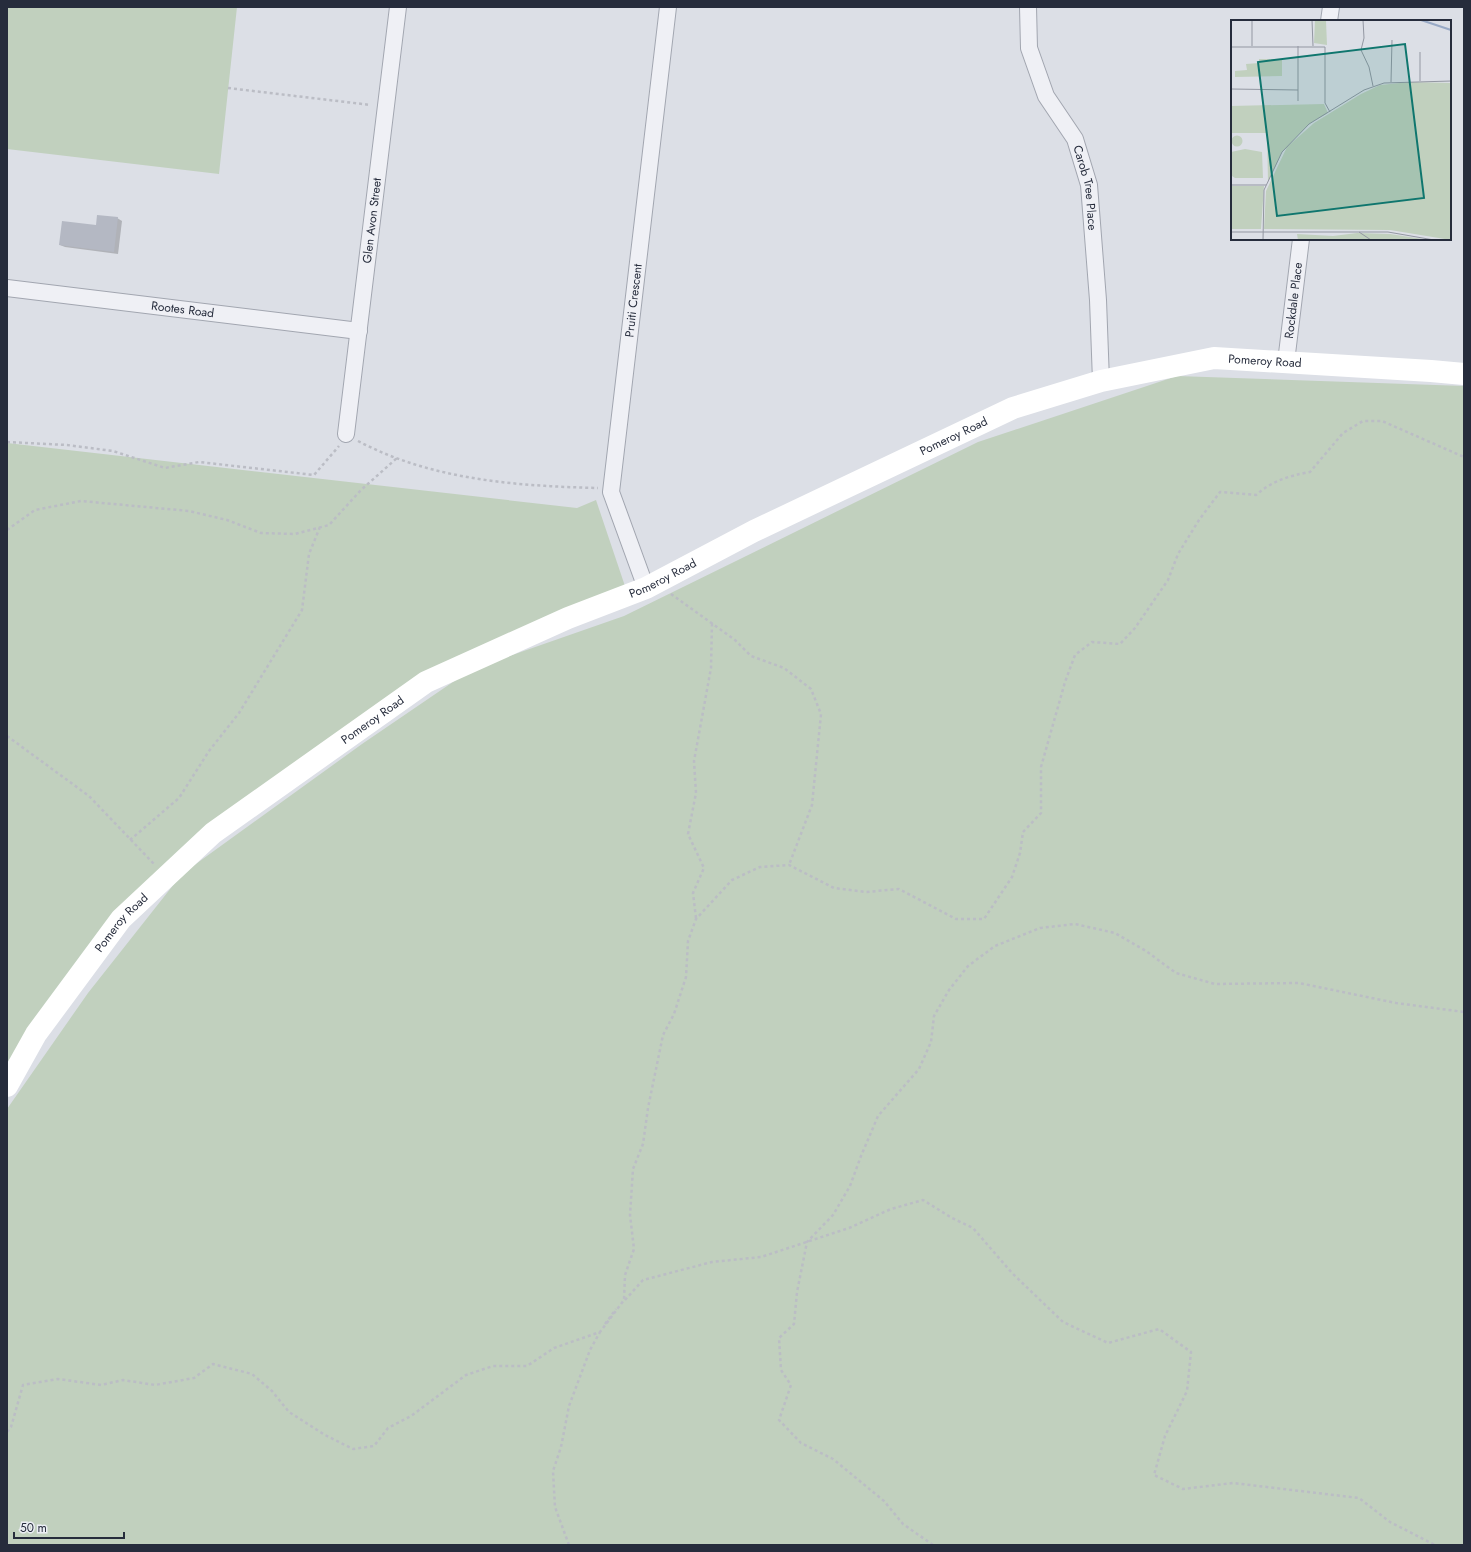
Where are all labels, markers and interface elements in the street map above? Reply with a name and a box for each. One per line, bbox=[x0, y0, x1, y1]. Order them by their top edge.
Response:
inset map bbox=[1231, 20, 1451, 240]
street label: Carob Tree Place bbox=[1068, 143, 1102, 231]
street label: Glen Avon Street bbox=[358, 177, 386, 264]
street label: Rockdale Place bbox=[1280, 261, 1307, 340]
street label: Pruiti Crescent bbox=[620, 263, 647, 338]
street label: Rootes Road bbox=[150, 297, 215, 322]
street label: Pomeroy Road bbox=[1228, 350, 1302, 372]
street label: Pomeroy Road bbox=[917, 412, 991, 460]
street label: Pomeroy Road bbox=[626, 554, 700, 603]
street label: Pomeroy Road bbox=[337, 691, 408, 749]
street label: Pomeroy Road bbox=[90, 889, 152, 956]
scale bar bbox=[14, 1514, 124, 1540]
text: 50 m bbox=[20, 1519, 47, 1537]

